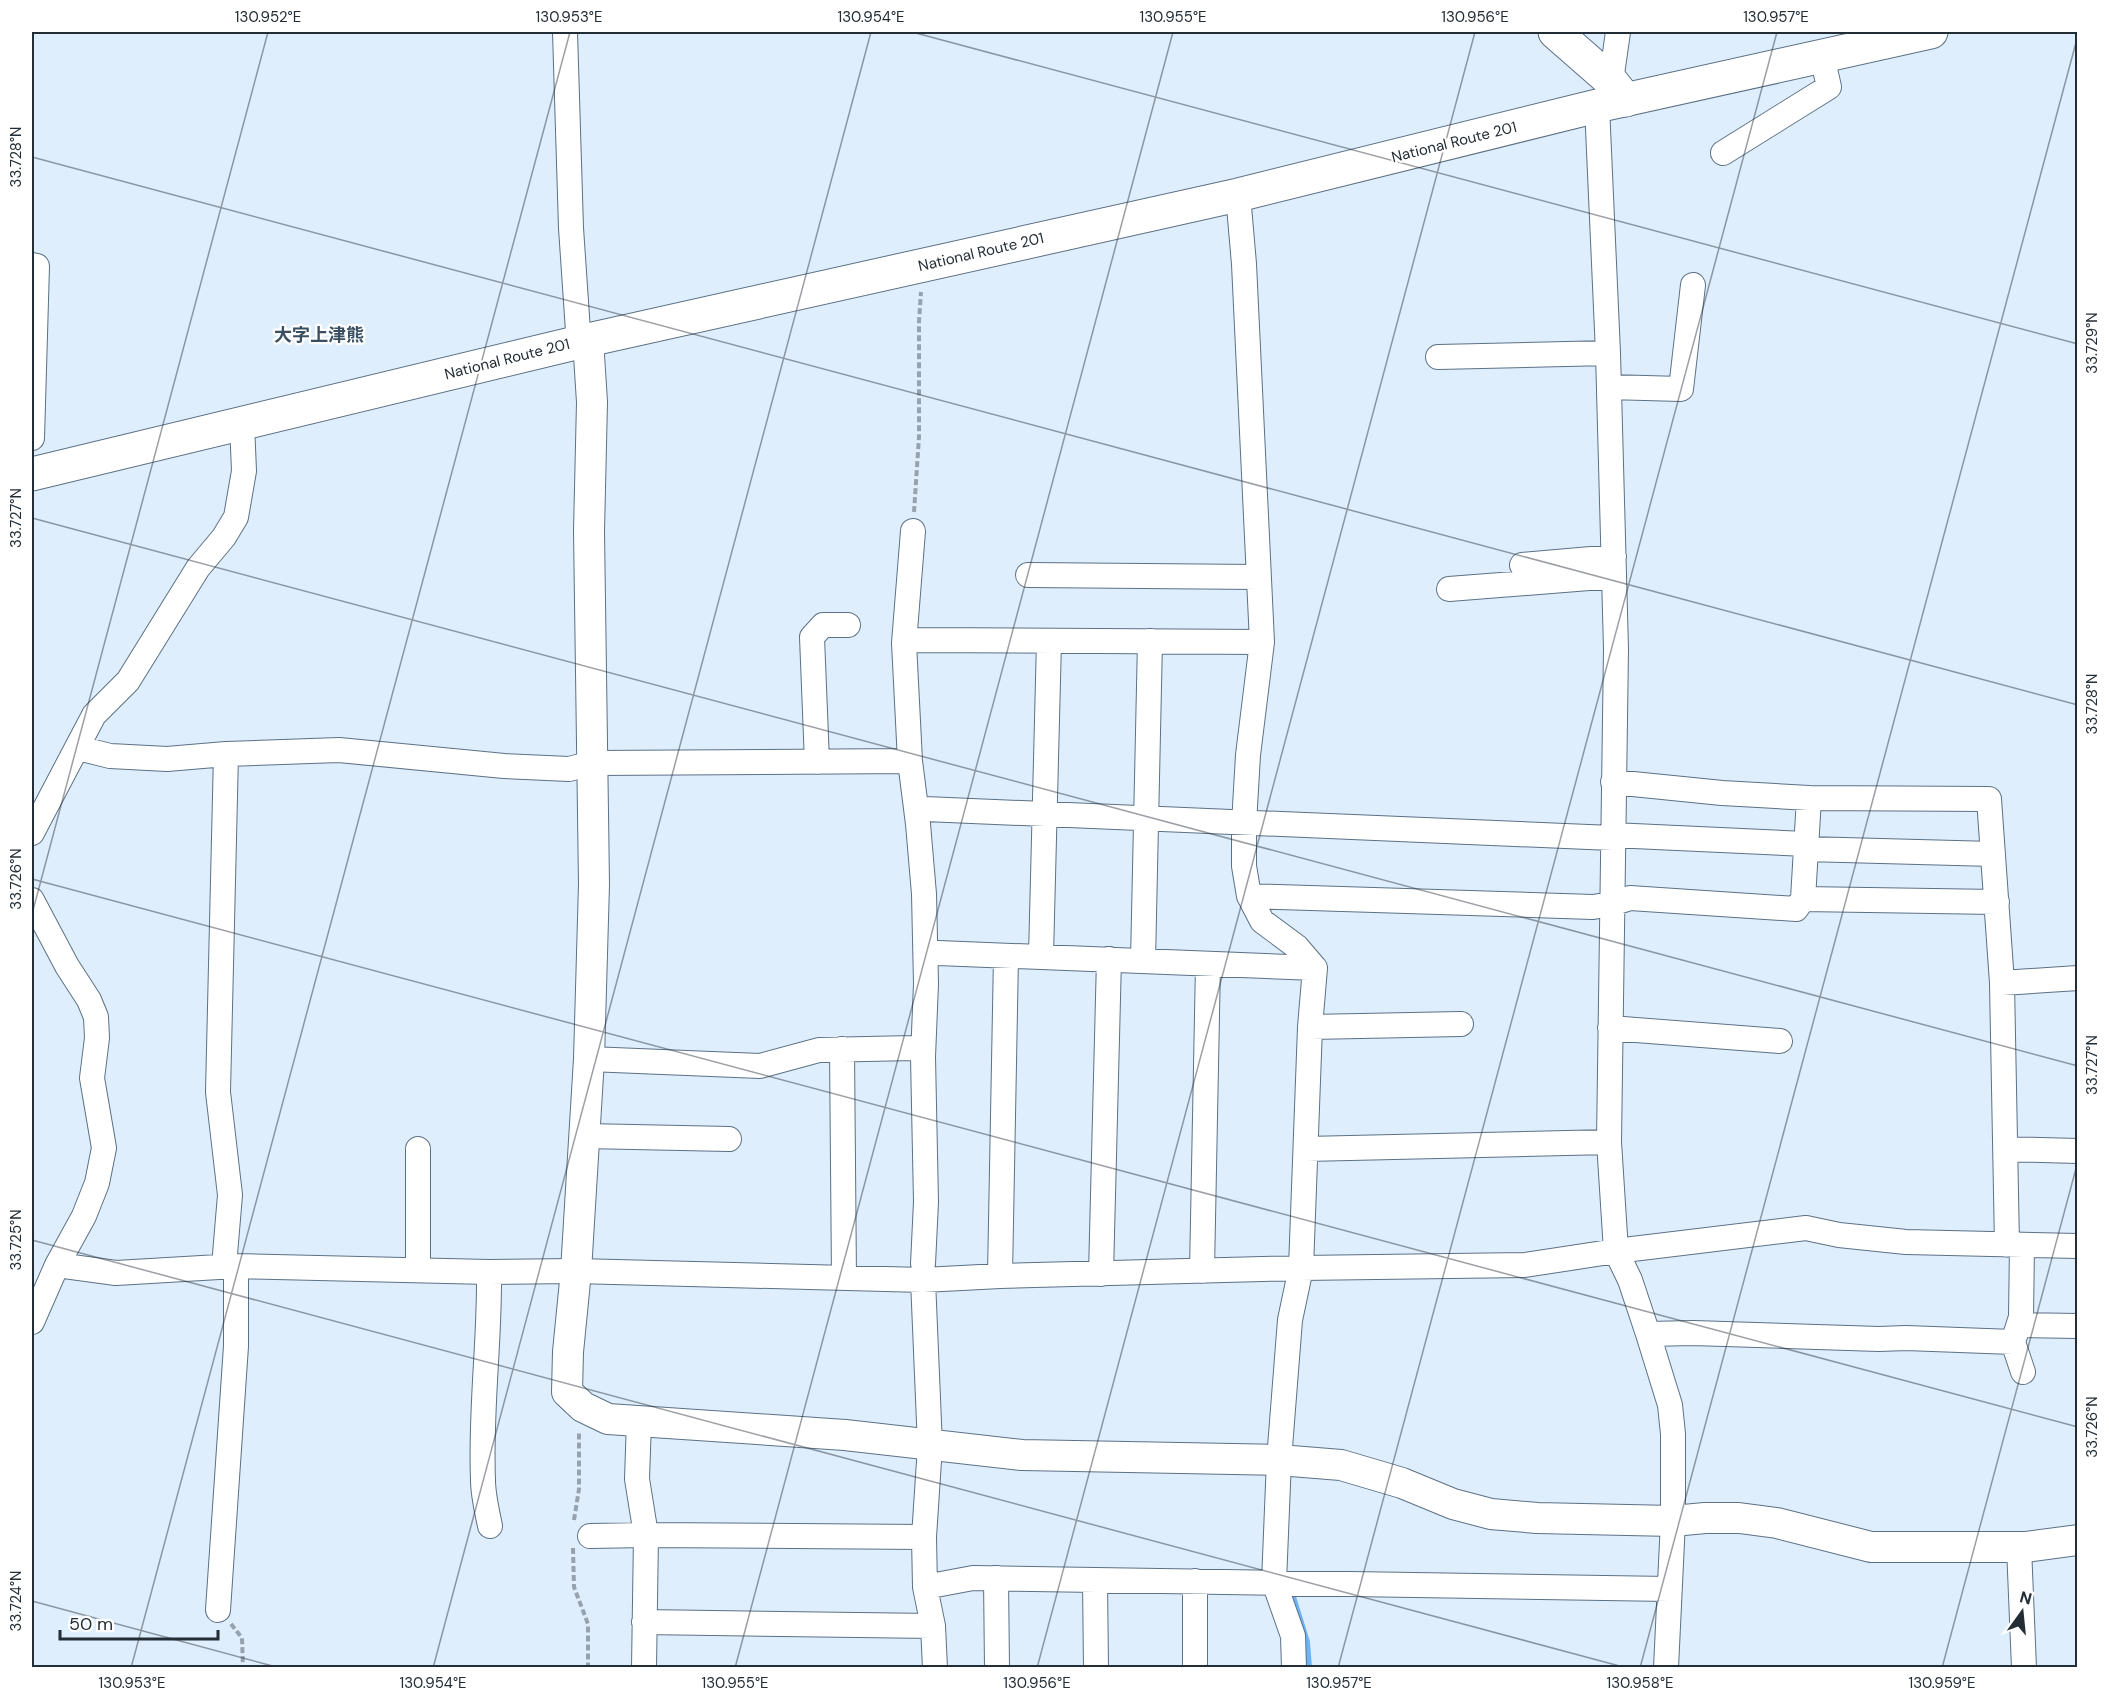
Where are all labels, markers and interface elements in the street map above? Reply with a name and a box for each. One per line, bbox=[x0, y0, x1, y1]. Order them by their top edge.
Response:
text: 130.952°E bbox=[235, 7, 301, 27]
text: 130.953°E bbox=[536, 7, 602, 27]
text: 130.954°E bbox=[837, 7, 905, 27]
text: 130.955°E bbox=[1139, 7, 1207, 27]
text: 130.956°E bbox=[1441, 7, 1509, 27]
text: 130.957°E bbox=[1743, 7, 1809, 27]
street label: National Route 201 bbox=[1389, 117, 1519, 167]
text: 33.728°N bbox=[6, 127, 26, 187]
street label: National Route 201 bbox=[916, 228, 1046, 276]
text: 33.729°N bbox=[2082, 312, 2102, 374]
district label: 大字上津熊 bbox=[274, 323, 364, 347]
street label: National Route 201 bbox=[442, 334, 572, 384]
text: 33.727°N bbox=[6, 488, 26, 548]
text: 33.728°N bbox=[2082, 674, 2102, 734]
text: 33.726°N bbox=[6, 848, 26, 910]
text: 33.727°N bbox=[2082, 1035, 2102, 1095]
text: 33.725°N bbox=[6, 1209, 26, 1271]
text: 33.726°N bbox=[2082, 1396, 2102, 1458]
text: 33.724°N bbox=[6, 1571, 26, 1631]
north arrow bbox=[1992, 1582, 2052, 1642]
text: N bbox=[2017, 1586, 2034, 1610]
scale bar bbox=[60, 1603, 218, 1641]
text: 50 m bbox=[69, 1612, 113, 1636]
text: 130.953°E bbox=[99, 1673, 165, 1693]
text: 130.954°E bbox=[399, 1673, 467, 1693]
text: 130.955°E bbox=[701, 1673, 769, 1693]
text: 130.956°E bbox=[1003, 1673, 1071, 1693]
text: 130.957°E bbox=[1306, 1673, 1372, 1693]
text: 130.958°E bbox=[1606, 1673, 1674, 1693]
text: 130.959°E bbox=[1909, 1673, 1975, 1693]

